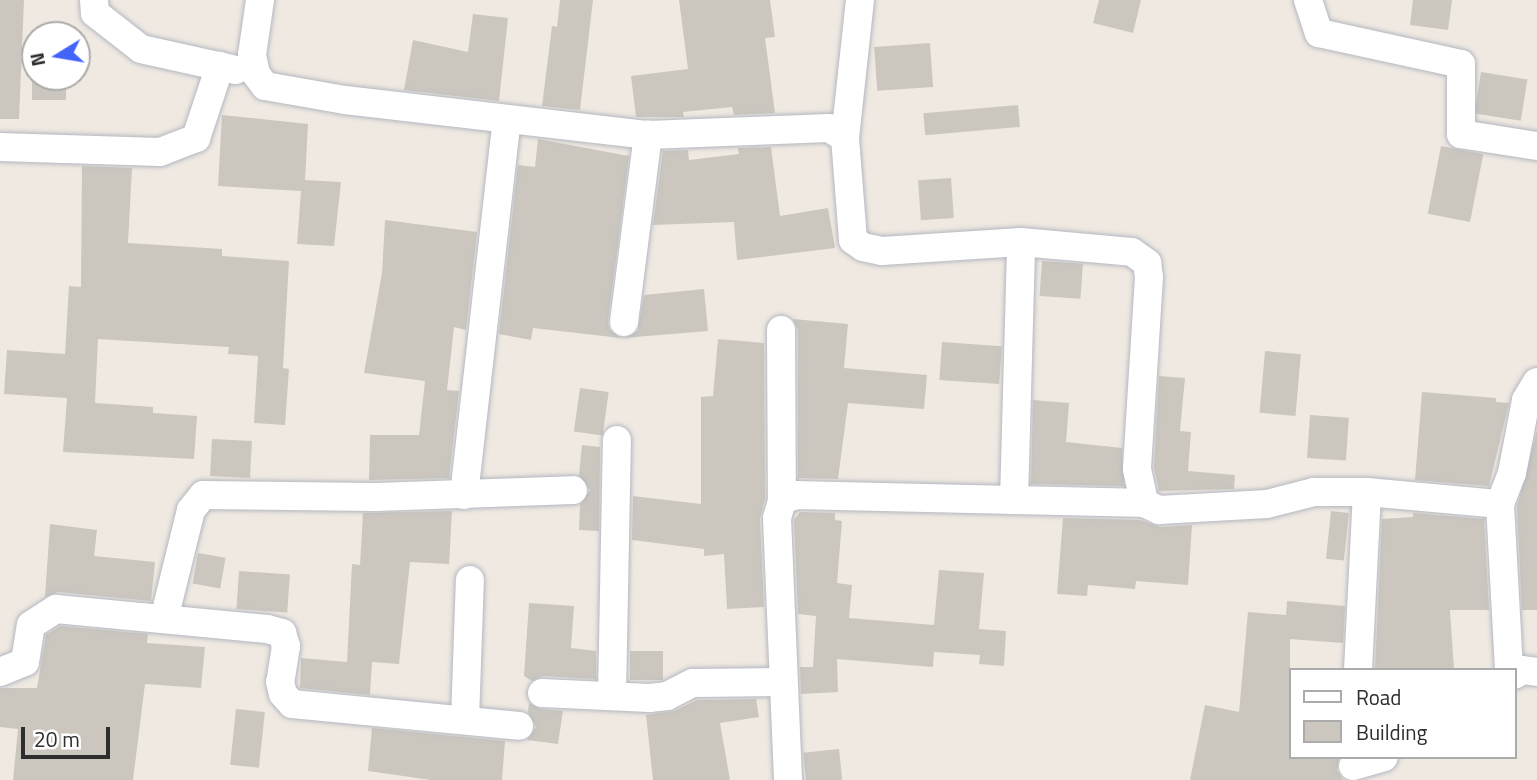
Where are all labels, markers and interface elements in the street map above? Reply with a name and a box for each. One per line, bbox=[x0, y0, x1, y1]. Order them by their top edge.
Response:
north arrow bbox=[21, 21, 91, 91]
text: N bbox=[21, 50, 52, 69]
legend bbox=[1288, 668, 1516, 759]
text: Road bbox=[1356, 681, 1401, 713]
scale bar bbox=[24, 714, 114, 758]
text: Building bbox=[1356, 716, 1427, 748]
text: 20 m bbox=[34, 723, 80, 755]

